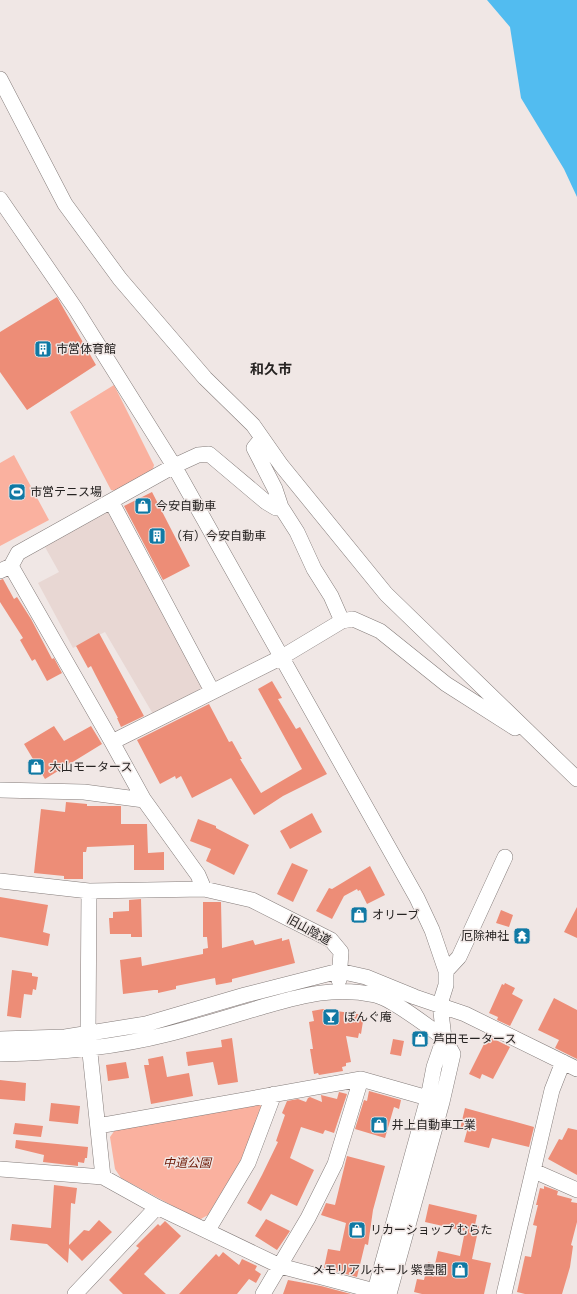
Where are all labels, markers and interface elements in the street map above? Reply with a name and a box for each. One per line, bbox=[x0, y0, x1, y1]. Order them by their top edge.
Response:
building icon: 市営体育館 bbox=[33, 339, 53, 359]
place label: 市営体育館 bbox=[56, 341, 116, 356]
district label: 和久市 bbox=[250, 360, 292, 378]
sports icon: 市営テニス場 bbox=[7, 482, 27, 502]
place label: 市営テニス場 bbox=[30, 484, 102, 499]
shop icon: 今安自動車 bbox=[133, 496, 153, 516]
place label: 今安自動車 bbox=[156, 498, 216, 513]
building icon: （有）今安自動車 bbox=[147, 526, 167, 546]
place label: （有）今安自動車 bbox=[170, 528, 266, 543]
shop icon: 大山モータース bbox=[26, 757, 46, 777]
place label: 大山モータース bbox=[49, 759, 132, 774]
shop icon: オリーブ bbox=[349, 905, 369, 925]
place label: オリーブ bbox=[372, 907, 419, 922]
street label: 旧山陰道 bbox=[285, 911, 334, 948]
temple icon: 厄除神社 bbox=[512, 926, 532, 946]
place label: 厄除神社 bbox=[461, 928, 509, 943]
bar icon: ぼんぐ庵 bbox=[321, 1007, 341, 1027]
place label: ぼんぐ庵 bbox=[344, 1009, 392, 1024]
shop icon: 芦田モータース bbox=[410, 1029, 430, 1049]
place label: 芦田モータース bbox=[433, 1031, 516, 1046]
shop icon: 井上自動車工業 bbox=[369, 1115, 389, 1135]
place label: 井上自動車工業 bbox=[392, 1117, 476, 1132]
park label: 中道公園 bbox=[163, 1155, 213, 1170]
shop icon: リカーショップ むらた bbox=[347, 1220, 367, 1240]
place label: リカーショップ むらた bbox=[370, 1222, 493, 1237]
shop icon: メモリアルホール 紫雲閣 bbox=[450, 1260, 470, 1280]
place label: メモリアルホール 紫雲閣 bbox=[312, 1262, 447, 1277]

